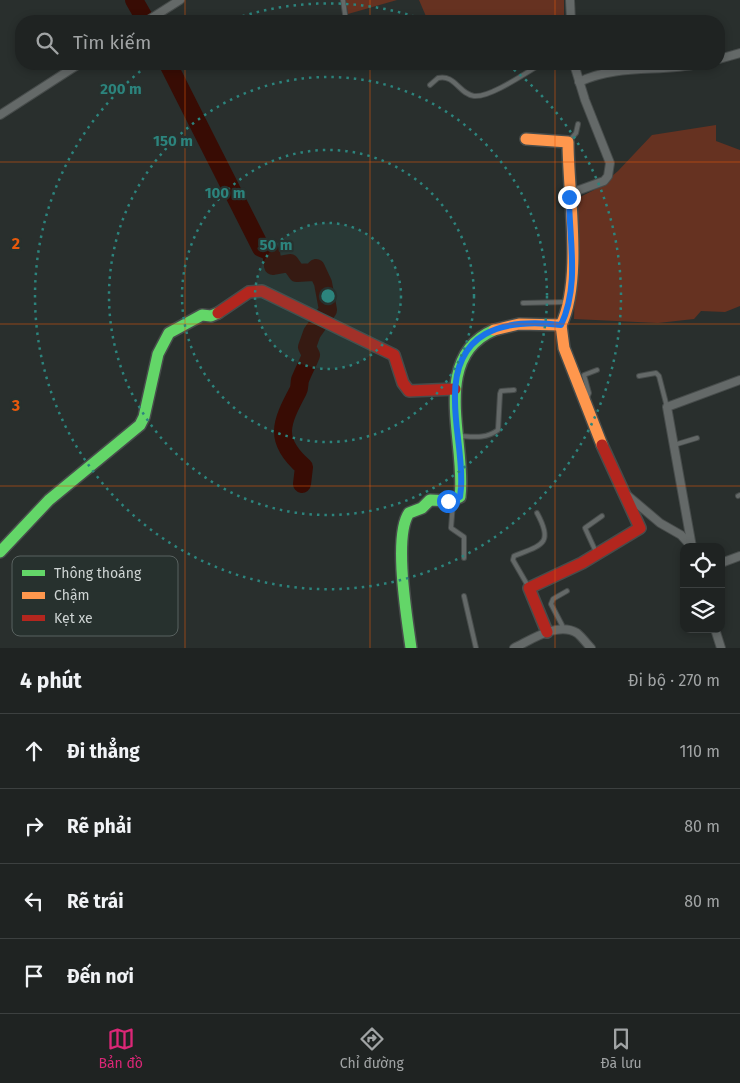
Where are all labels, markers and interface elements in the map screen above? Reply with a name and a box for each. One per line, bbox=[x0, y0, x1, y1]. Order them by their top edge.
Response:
search box bbox=[15, 15, 725, 70]
icon: search bbox=[33, 29, 61, 57]
text: Tìm kiếm bbox=[73, 31, 151, 54]
text: 200 m bbox=[100, 80, 142, 98]
text: 150 m bbox=[153, 132, 193, 150]
text: 100 m bbox=[205, 184, 245, 202]
route end bbox=[558, 186, 581, 209]
text: 2 bbox=[12, 234, 20, 253]
text: 50 m bbox=[259, 236, 293, 254]
centre of rings bbox=[319, 287, 337, 305]
text: 3 bbox=[11, 396, 20, 415]
route start bbox=[437, 490, 460, 513]
map controls bbox=[680, 543, 725, 633]
button: locate bbox=[680, 543, 725, 588]
legend bbox=[12, 556, 178, 636]
text: Thông thoáng bbox=[54, 565, 142, 582]
text: Chậm bbox=[54, 587, 90, 604]
button: layers bbox=[680, 588, 725, 633]
text: Kẹt xe bbox=[54, 610, 93, 627]
text: 4 phút bbox=[20, 668, 82, 694]
text: Đi bộ · 270 m bbox=[628, 671, 720, 690]
icon: ahead bbox=[20, 737, 48, 765]
text: Đi thẳng bbox=[67, 740, 140, 763]
text: 110 m bbox=[679, 742, 720, 761]
icon: right bbox=[20, 812, 48, 840]
text: Rẽ phải bbox=[67, 815, 132, 838]
text: 80 m bbox=[684, 817, 720, 836]
icon: left bbox=[20, 887, 48, 915]
text: Rẽ trái bbox=[67, 890, 124, 913]
text: 80 m bbox=[684, 892, 720, 911]
icon: arrive bbox=[20, 962, 48, 990]
text: Đến nơi bbox=[67, 965, 134, 988]
tab: Bản đồ bbox=[98, 1025, 143, 1072]
tab: Chỉ đường bbox=[340, 1025, 404, 1072]
tab: Đã lưu bbox=[601, 1025, 642, 1072]

